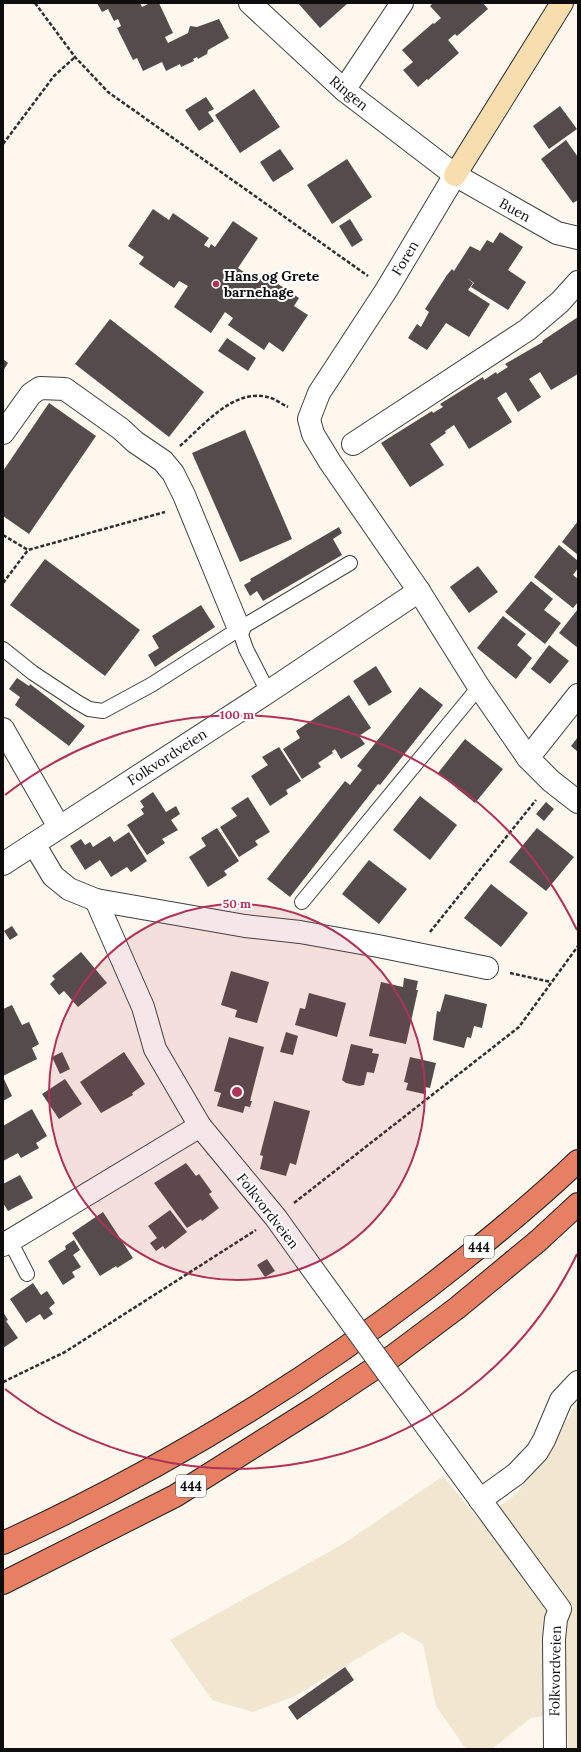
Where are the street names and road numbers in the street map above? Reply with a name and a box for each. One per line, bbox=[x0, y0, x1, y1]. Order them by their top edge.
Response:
street label: Ringen bbox=[326, 72, 372, 115]
street label: Buen bbox=[496, 194, 534, 226]
street label: Foren bbox=[388, 237, 423, 279]
street label: Folkvordveien bbox=[124, 724, 210, 789]
street label: Folkvordveien bbox=[233, 1170, 303, 1253]
road number: 444 bbox=[464, 1236, 494, 1258]
road number: 444 bbox=[176, 1475, 206, 1497]
street label: Folkvordveien bbox=[545, 1625, 565, 1717]

